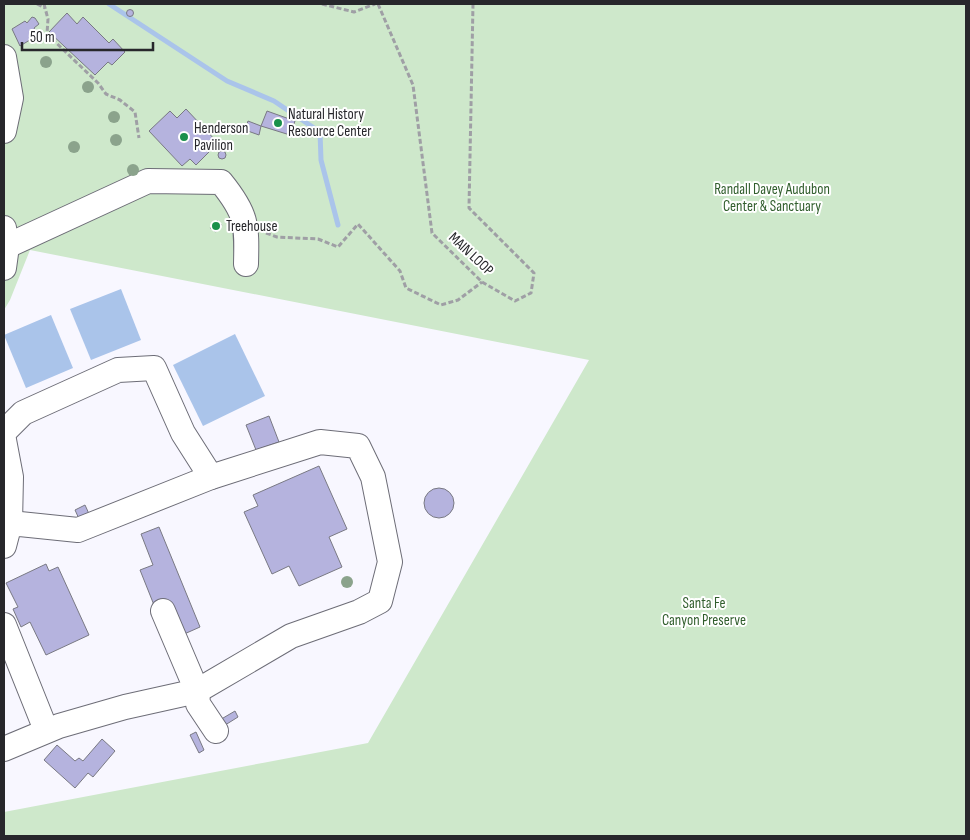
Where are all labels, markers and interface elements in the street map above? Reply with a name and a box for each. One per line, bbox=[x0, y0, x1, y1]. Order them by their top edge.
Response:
scale bar bbox=[22, 20, 154, 52]
text: 50 m bbox=[30, 28, 55, 47]
place label: Natural History Resource Center bbox=[288, 105, 372, 141]
marker: Natural History Resource Center bbox=[272, 117, 284, 129]
place label: Henderson Pavilion bbox=[194, 119, 248, 155]
marker: Henderson Pavilion bbox=[178, 131, 190, 143]
park label: Randall Davey Audubon Center & Sanctuary bbox=[714, 180, 830, 216]
place label: Treehouse bbox=[226, 217, 277, 236]
marker: Treehouse bbox=[210, 220, 222, 232]
street label: MAIN LOOP bbox=[444, 228, 498, 280]
park label: Santa Fe Canyon Preserve bbox=[662, 594, 746, 630]

